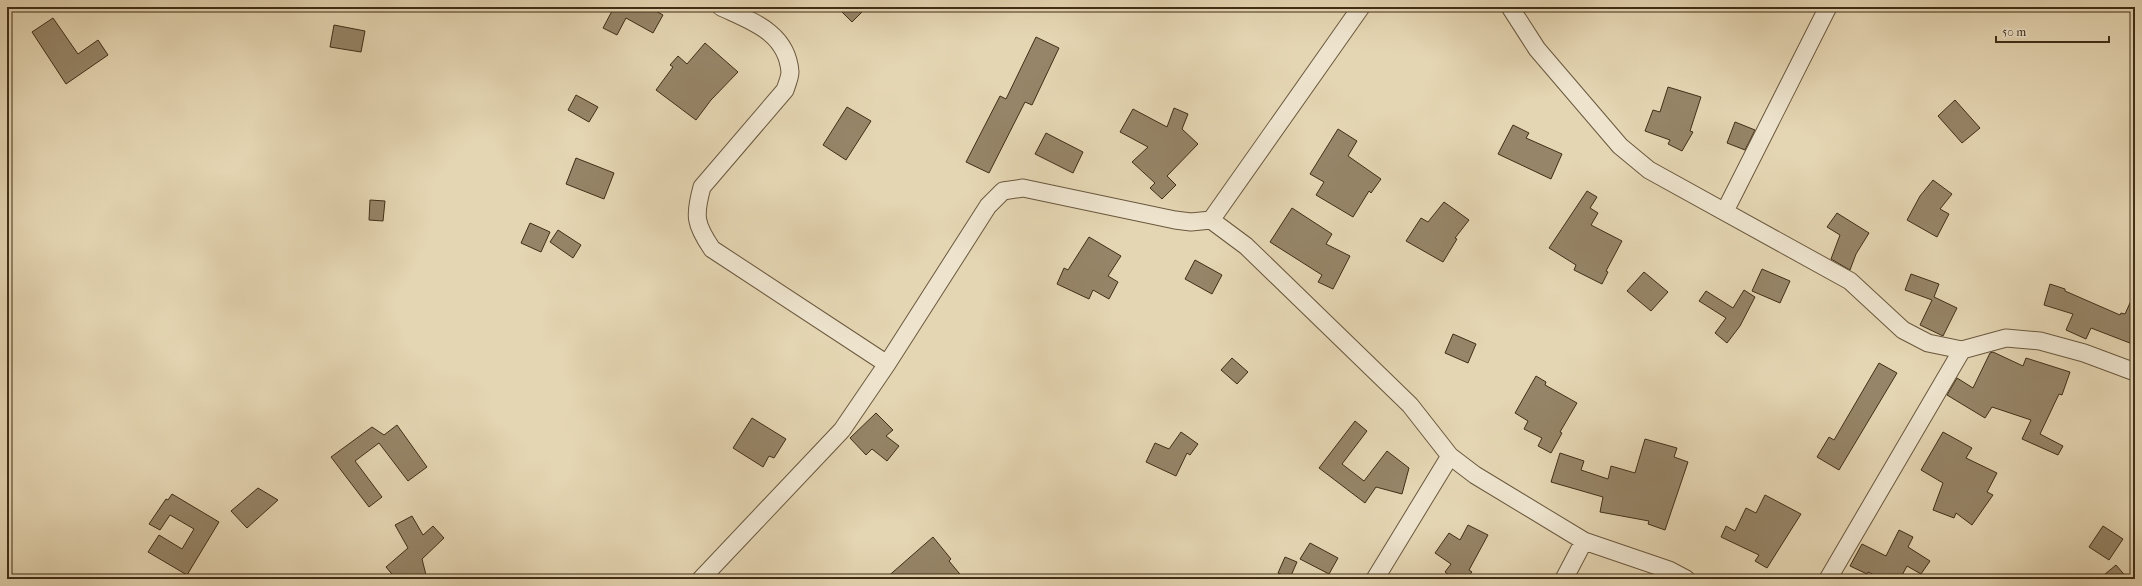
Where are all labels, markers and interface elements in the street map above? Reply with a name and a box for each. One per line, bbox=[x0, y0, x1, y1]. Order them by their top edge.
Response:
scale bar bbox=[1996, 18, 2109, 44]
text: 50 m bbox=[2002, 25, 2026, 39]

